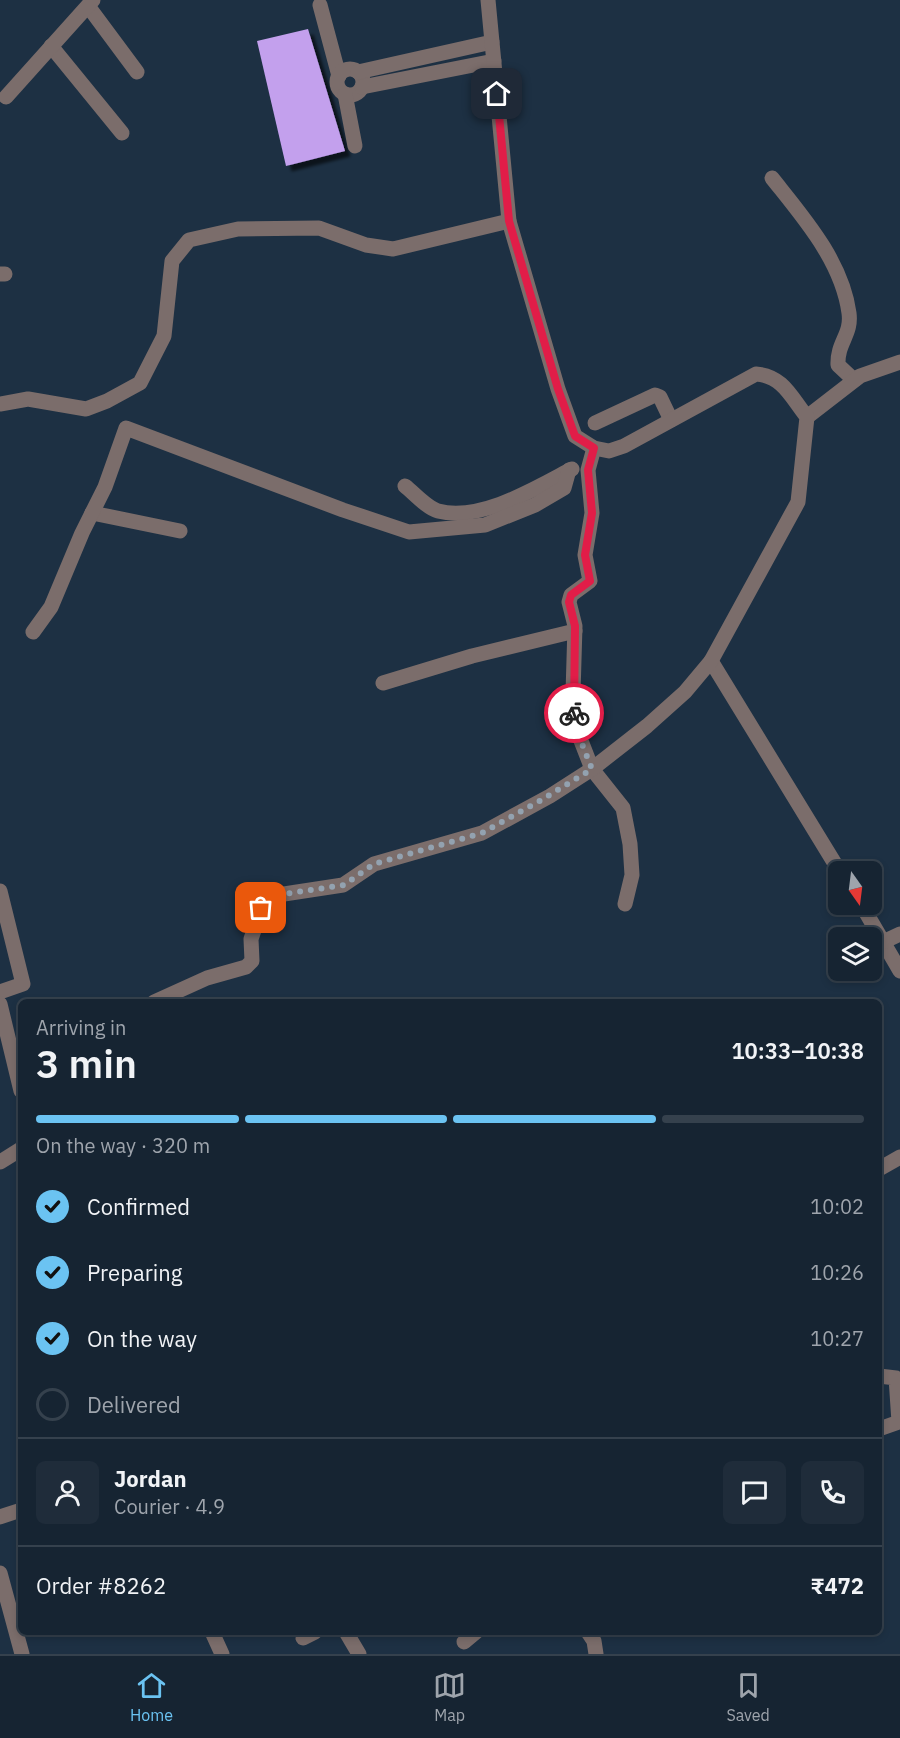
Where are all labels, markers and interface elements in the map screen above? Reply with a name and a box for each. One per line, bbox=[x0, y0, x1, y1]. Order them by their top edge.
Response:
pin bbox=[471, 68, 522, 119]
icon: home bbox=[480, 77, 513, 110]
courier bbox=[544, 683, 604, 743]
icon: bike bbox=[558, 697, 591, 730]
north arrow bbox=[828, 861, 882, 915]
map controls bbox=[828, 861, 882, 981]
pin bbox=[235, 882, 286, 933]
icon: bag bbox=[244, 891, 277, 924]
button: layers bbox=[828, 927, 882, 981]
text: Arriving in bbox=[36, 1014, 126, 1041]
text: 10:33–10:38 bbox=[731, 1036, 864, 1065]
text: 3 min bbox=[36, 1038, 137, 1089]
text: On the way · 320 m bbox=[36, 1132, 210, 1159]
icon: check bbox=[36, 1190, 69, 1223]
text: Confirmed bbox=[87, 1192, 190, 1221]
text: 10:02 bbox=[810, 1193, 864, 1220]
icon: check bbox=[36, 1256, 69, 1289]
text: Preparing bbox=[87, 1258, 182, 1287]
text: 10:26 bbox=[810, 1259, 864, 1286]
icon: check bbox=[36, 1322, 69, 1355]
text: On the way bbox=[87, 1324, 197, 1353]
text: 10:27 bbox=[810, 1325, 864, 1352]
text: Delivered bbox=[87, 1390, 181, 1419]
button: person bbox=[36, 1461, 99, 1524]
button: chat bbox=[723, 1461, 786, 1524]
button: phone bbox=[801, 1461, 864, 1524]
text: Jordan bbox=[114, 1464, 187, 1493]
text: Courier · 4.9 bbox=[114, 1493, 225, 1520]
text: Order #8262 bbox=[36, 1571, 166, 1600]
text: ₹472 bbox=[811, 1571, 864, 1600]
tab: Home bbox=[130, 1669, 173, 1725]
tab: Map bbox=[433, 1669, 466, 1725]
tab: Saved bbox=[726, 1669, 770, 1725]

